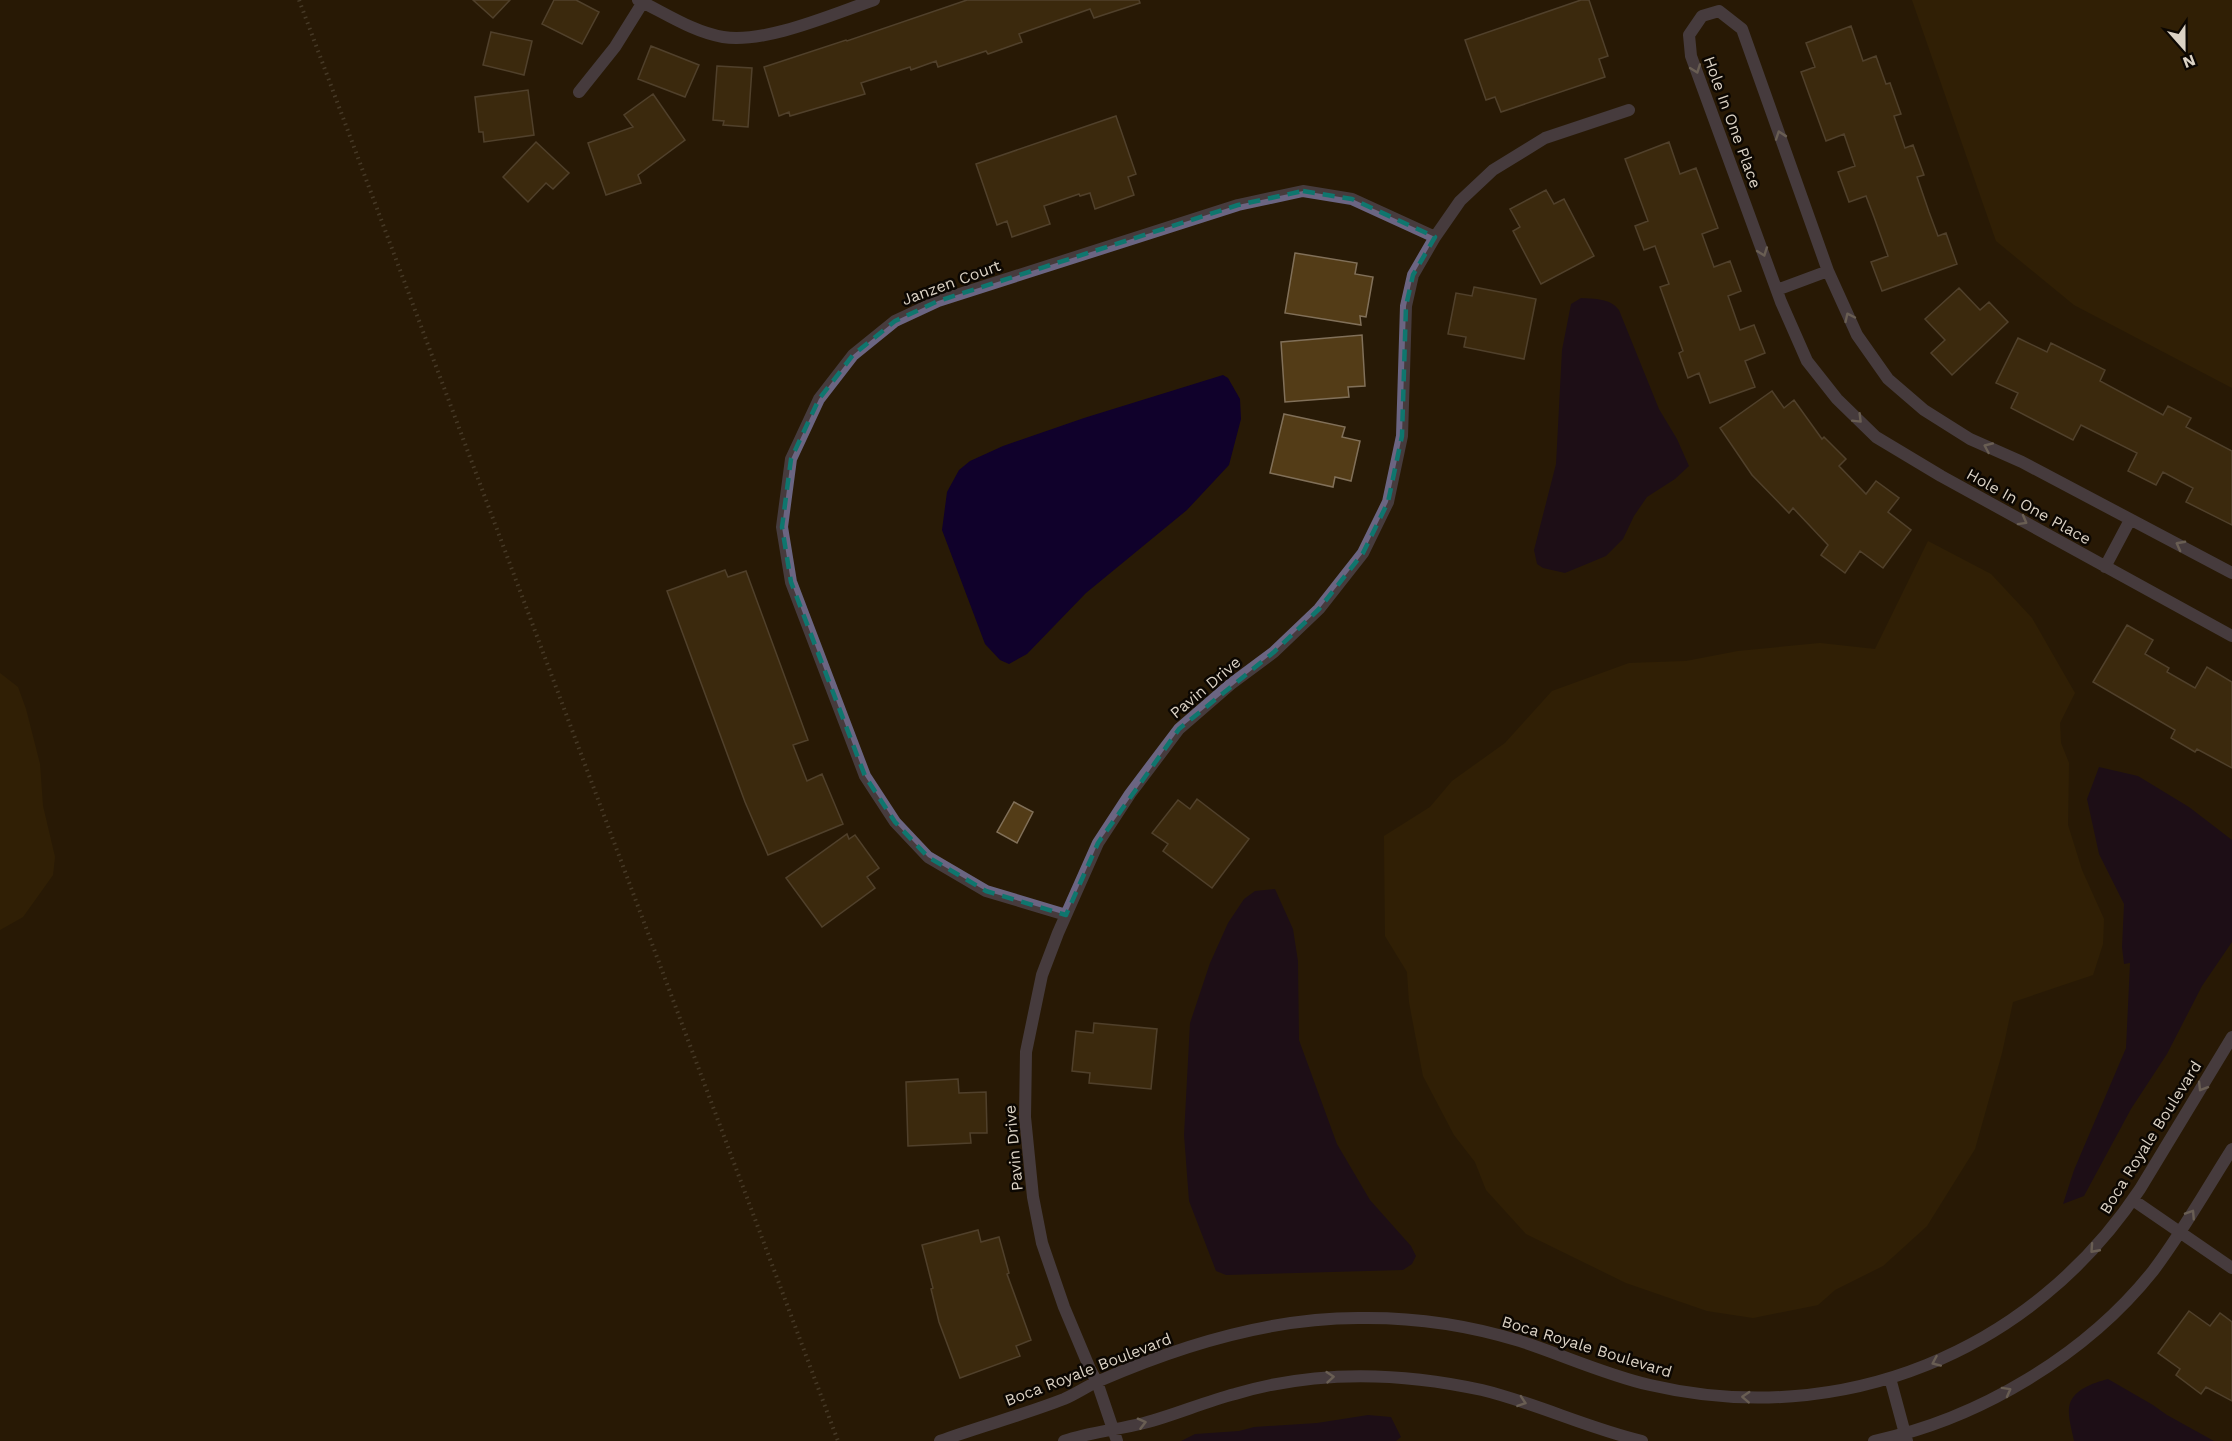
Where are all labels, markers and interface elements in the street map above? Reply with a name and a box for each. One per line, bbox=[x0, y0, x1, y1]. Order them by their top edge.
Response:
north arrow bbox=[2154, 18, 2214, 78]
text: N bbox=[2180, 51, 2198, 73]
street label: Hole In One Place bbox=[1700, 54, 1765, 191]
one-way arrow bbox=[1689, 63, 1702, 74]
one-way arrow bbox=[1774, 130, 1787, 141]
one-way arrow bbox=[1756, 246, 1769, 257]
street label: Janzen Court bbox=[899, 256, 1004, 309]
one-way arrow bbox=[1844, 313, 1856, 324]
one-way arrow bbox=[1850, 412, 1861, 423]
one-way arrow bbox=[1983, 442, 1994, 454]
street label: Hole In One Place bbox=[1963, 464, 2094, 548]
one-way arrow bbox=[2017, 514, 2027, 525]
one-way arrow bbox=[2176, 541, 2187, 552]
street label: Pavin Drive bbox=[1166, 652, 1244, 722]
street label: Boca Royale Boulevard bbox=[2096, 1057, 2205, 1217]
one-way arrow bbox=[2197, 1081, 2209, 1091]
street label: Pavin Drive bbox=[1000, 1104, 1027, 1192]
one-way arrow bbox=[2183, 1210, 2195, 1220]
one-way arrow bbox=[2090, 1243, 2101, 1253]
street label: Boca Royale Boulevard bbox=[1500, 1312, 1674, 1381]
street label: Boca Royale Boulevard bbox=[1002, 1329, 1174, 1410]
one-way arrow bbox=[1932, 1355, 1943, 1367]
one-way arrow bbox=[1326, 1371, 1335, 1384]
one-way arrow bbox=[2001, 1387, 2011, 1398]
one-way arrow bbox=[1742, 1390, 1751, 1403]
one-way arrow bbox=[1517, 1395, 1527, 1408]
one-way arrow bbox=[1136, 1417, 1146, 1430]

